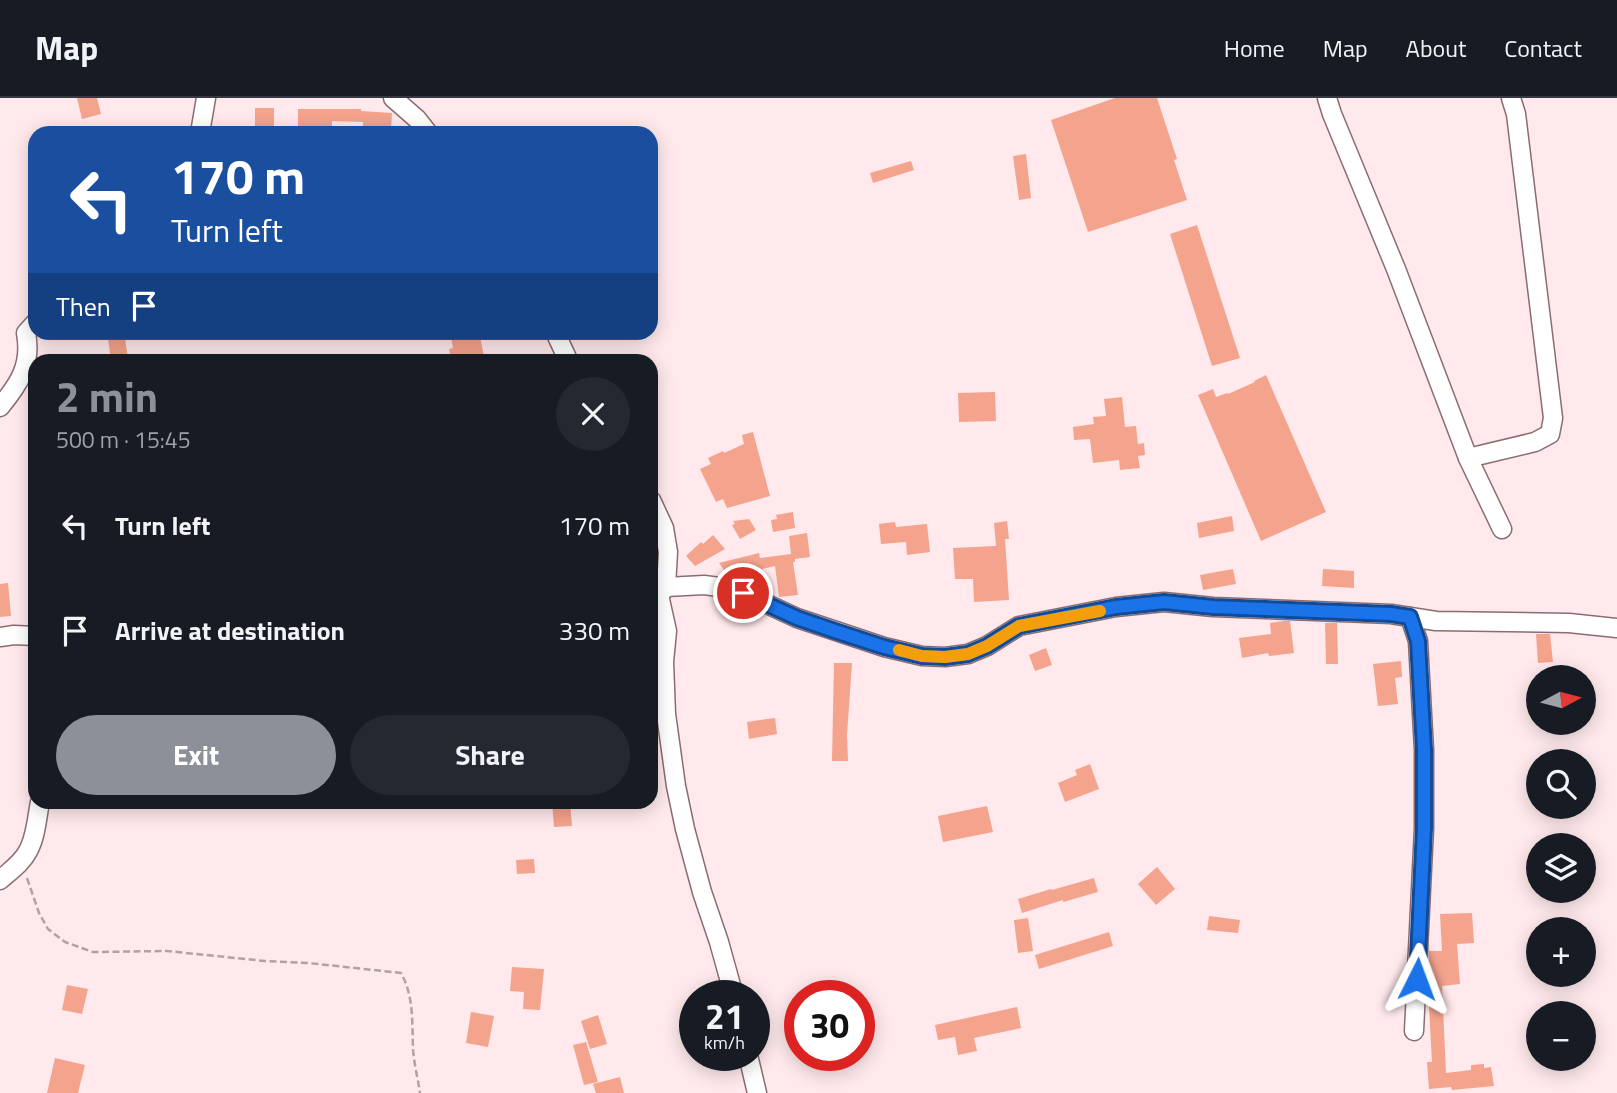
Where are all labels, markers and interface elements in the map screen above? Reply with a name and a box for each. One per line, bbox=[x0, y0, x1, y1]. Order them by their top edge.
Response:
text: Map bbox=[35, 23, 98, 73]
text: Home bbox=[1224, 30, 1285, 66]
text: Map bbox=[1323, 30, 1368, 66]
text: About bbox=[1406, 30, 1466, 66]
text: Contact bbox=[1504, 30, 1582, 66]
text: 170 m bbox=[171, 138, 305, 213]
icon: left bbox=[56, 154, 147, 245]
text: Turn left bbox=[171, 206, 283, 254]
text: Then bbox=[56, 287, 111, 326]
icon: arrive bbox=[125, 287, 163, 325]
text: 2 min bbox=[56, 364, 158, 428]
button: close bbox=[556, 377, 630, 451]
text: 500 m · 15:45 bbox=[56, 422, 191, 457]
text: Turn left bbox=[115, 506, 210, 545]
text: 170 m bbox=[559, 506, 630, 545]
icon: left bbox=[56, 507, 94, 545]
pin bbox=[713, 563, 773, 623]
icon: arrive bbox=[724, 574, 762, 612]
text: Arrive at destination bbox=[115, 611, 345, 650]
text: 330 m bbox=[559, 611, 630, 650]
icon: arrive bbox=[56, 612, 94, 650]
north arrow bbox=[1526, 665, 1596, 735]
map controls bbox=[1526, 665, 1596, 1071]
button: Exit bbox=[56, 715, 336, 795]
button: Share bbox=[350, 715, 630, 795]
button: search bbox=[1526, 749, 1596, 819]
button: layers bbox=[1526, 833, 1596, 903]
button: + bbox=[1526, 917, 1596, 987]
position arrow bbox=[1380, 942, 1454, 1016]
speed limit sign: 30 bbox=[784, 980, 875, 1071]
text: 21 bbox=[705, 989, 744, 1043]
button: − bbox=[1526, 1001, 1596, 1071]
text: km/h bbox=[704, 1029, 745, 1056]

